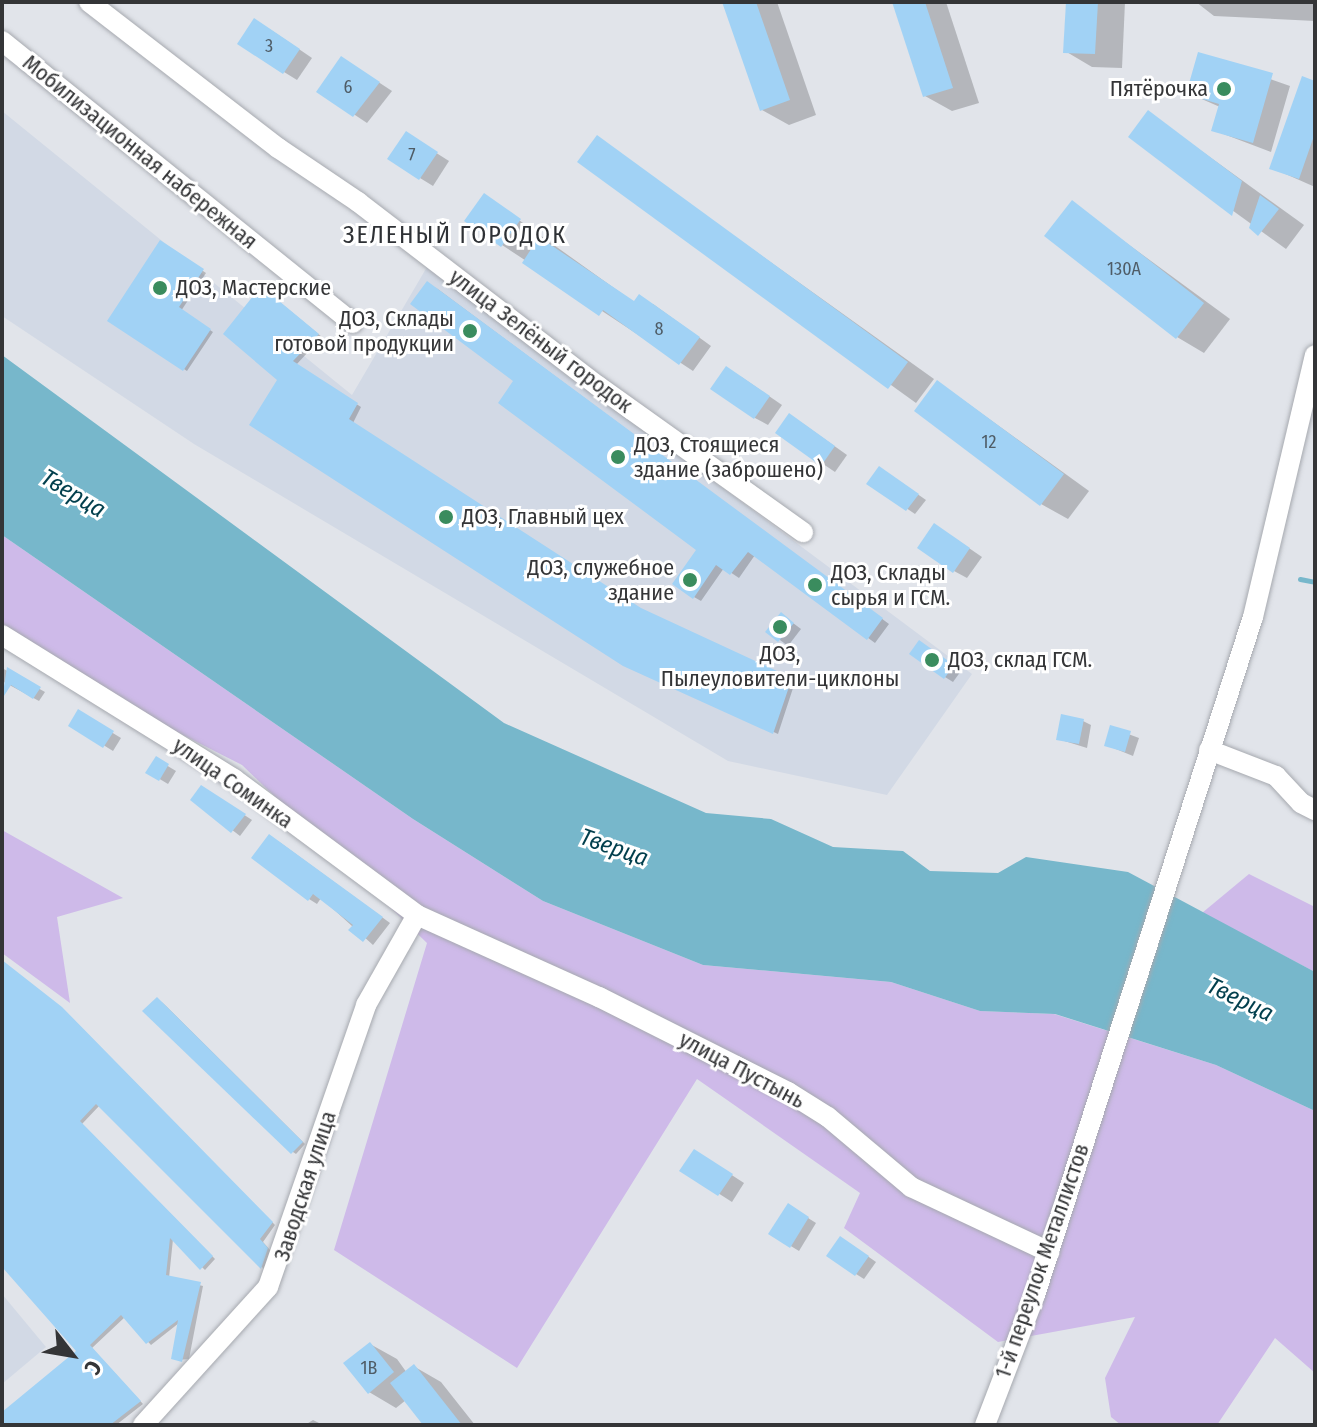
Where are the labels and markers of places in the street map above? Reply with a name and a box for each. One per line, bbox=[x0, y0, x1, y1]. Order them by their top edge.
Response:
place label: Пятёрочка bbox=[1110, 76, 1208, 102]
marker: Пятёрочка bbox=[1215, 80, 1233, 98]
place label: ДОЗ, Мастерские bbox=[176, 275, 331, 301]
marker: ДОЗ, Мастерские bbox=[151, 279, 169, 297]
place label: ДОЗ, Склады готовой продукции bbox=[274, 305, 454, 356]
marker: ДОЗ, Склады готовой продукции bbox=[461, 322, 479, 340]
place label: ДОЗ, Стоящиеся здание (заброшено) bbox=[634, 431, 823, 482]
marker: ДОЗ, Стоящиеся здание (заброшено) bbox=[609, 448, 627, 466]
place label: ДОЗ, Главный цех bbox=[462, 504, 624, 530]
marker: ДОЗ, Главный цех bbox=[437, 508, 455, 526]
place label: ДОЗ, служебное здание bbox=[527, 554, 674, 606]
place label: ДОЗ, Склады сырья и ГСМ. bbox=[831, 559, 950, 610]
marker: ДОЗ, служебное здание bbox=[681, 571, 699, 589]
marker: ДОЗ, Склады сырья и ГСМ. bbox=[806, 576, 824, 594]
marker: ДОЗ, Пылеуловители-циклоны bbox=[771, 618, 789, 636]
place label: ДОЗ, Пылеуловители-циклоны bbox=[661, 640, 899, 692]
place label: ДОЗ, склад ГСМ. bbox=[948, 647, 1092, 673]
marker: ДОЗ, склад ГСМ. bbox=[923, 651, 941, 669]

